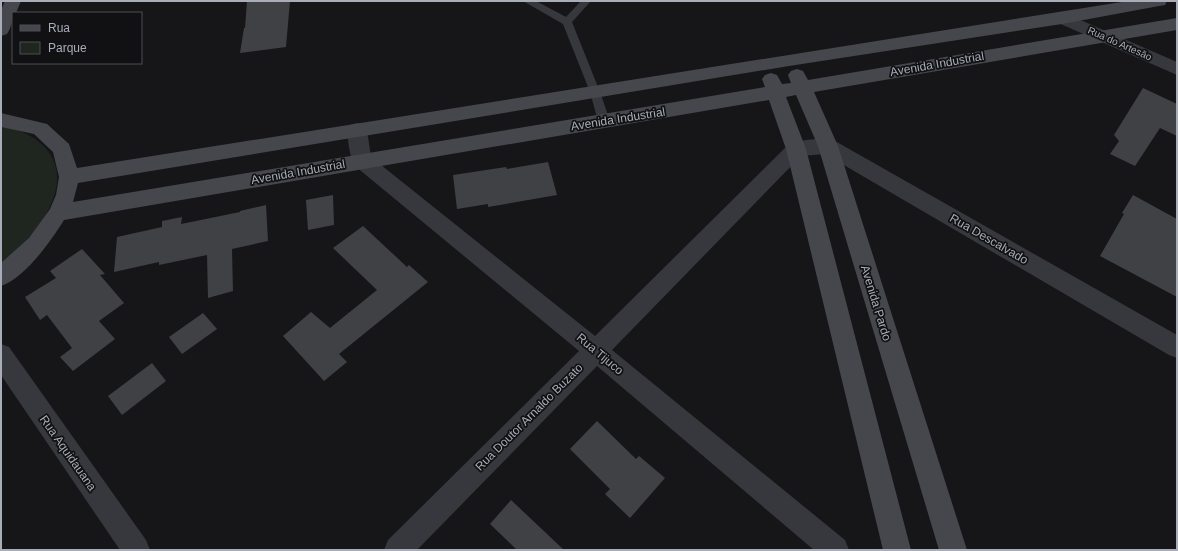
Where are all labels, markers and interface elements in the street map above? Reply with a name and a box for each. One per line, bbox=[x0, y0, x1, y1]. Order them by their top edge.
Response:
legend bbox=[12, 12, 142, 64]
text: Rua bbox=[48, 21, 70, 35]
street label: Rua do Artesão bbox=[1086, 24, 1154, 63]
text: Parque bbox=[48, 41, 87, 55]
street label: Avenida Industrial bbox=[889, 49, 985, 79]
street label: Avenida Industrial bbox=[570, 105, 666, 133]
street label: Avenida Industrial bbox=[250, 157, 346, 187]
street label: Rua Descalvado bbox=[947, 211, 1031, 267]
street label: Avenida Pardo bbox=[858, 263, 894, 343]
street label: Rua Tijuco bbox=[574, 330, 626, 378]
street label: Rua Doutor Arnaldo Buzato bbox=[472, 360, 586, 474]
street label: Rua Aquidauana bbox=[37, 413, 99, 494]

